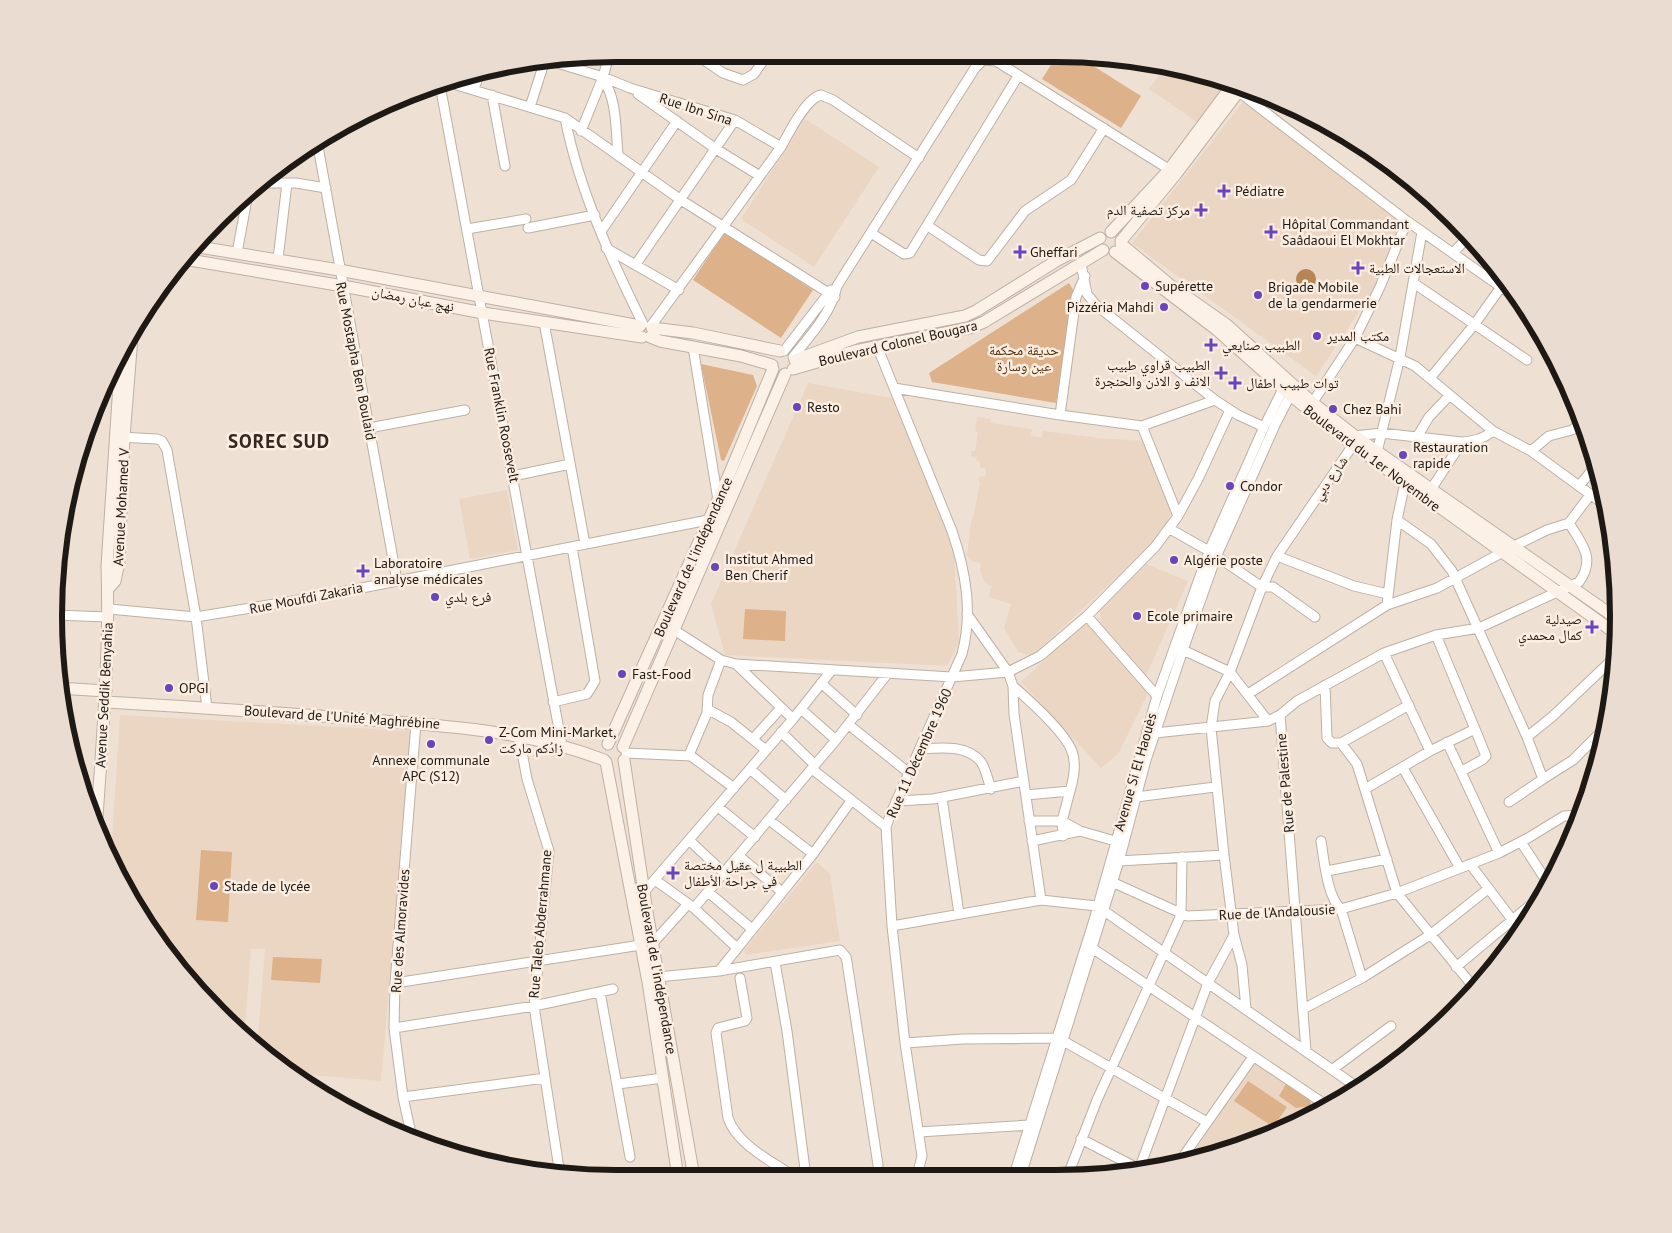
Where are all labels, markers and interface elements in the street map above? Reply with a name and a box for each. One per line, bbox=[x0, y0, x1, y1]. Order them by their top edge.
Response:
street label: Rue Ibn Sina bbox=[657, 89, 735, 129]
place label: Pédiatre bbox=[1235, 182, 1284, 200]
marker: Pédiatre bbox=[1217, 184, 1231, 198]
place label: مركز تصفية الدم bbox=[1107, 201, 1190, 220]
marker: مركز تصفية الدم bbox=[1194, 203, 1208, 217]
place label: Hôpital Commandant Saâdaoui El Mokhtar bbox=[1282, 215, 1409, 249]
marker: Hôpital Commandant Saâdaoui El Mokhtar bbox=[1264, 225, 1278, 239]
place label: Gheffari bbox=[1030, 243, 1078, 261]
marker: Gheffari bbox=[1014, 246, 1026, 258]
place label: الاستعجالات الطبية bbox=[1369, 259, 1465, 277]
marker: الاستعجالات الطبية bbox=[1351, 261, 1365, 275]
place label: Supérette bbox=[1155, 277, 1213, 295]
place label: Brigade Mobile de la gendarmerie bbox=[1268, 278, 1377, 312]
street label: Rue Mostapha Ben Boulaid bbox=[332, 280, 380, 442]
marker: Supérette bbox=[1139, 280, 1151, 292]
street label: نهج عبان رمضان bbox=[370, 282, 456, 317]
marker: Brigade Mobile de la gendarmerie bbox=[1252, 289, 1264, 301]
place label: Pizzéria Mahdi bbox=[1067, 298, 1154, 316]
marker: Pizzéria Mahdi bbox=[1158, 301, 1170, 313]
street label: Boulevard Colonel Bougara bbox=[817, 316, 979, 370]
place label: مكتب المدير bbox=[1326, 327, 1389, 345]
marker: مكتب المدير bbox=[1311, 330, 1323, 342]
place label: الطبيب صنايعي bbox=[1222, 336, 1300, 357]
marker: الطبيب صنايعي bbox=[1204, 338, 1218, 352]
park label: حديقة محكمة عين وسارة bbox=[989, 341, 1059, 375]
street label: Rue Franklin Roosevelt bbox=[480, 346, 524, 484]
place label: الطبيب قراوي طبيب الانف و الاذن والحنجرة bbox=[1095, 356, 1210, 390]
marker: الطبيب قراوي طبيب الانف و الاذن والحنجرة bbox=[1214, 366, 1228, 380]
place label: توات طبيب اطفال bbox=[1246, 374, 1339, 392]
marker: توات طبيب اطفال bbox=[1228, 376, 1242, 390]
place label: Resto bbox=[807, 398, 840, 416]
place label: Chez Bahi bbox=[1343, 400, 1402, 418]
marker: Resto bbox=[791, 401, 803, 413]
street label: Boulevard du 1er Novembre bbox=[1300, 401, 1444, 515]
marker: Chez Bahi bbox=[1327, 403, 1339, 415]
district label: SOREC SUD bbox=[228, 429, 330, 453]
place label: Restauration rapide bbox=[1413, 438, 1488, 472]
street label: Avenue Mohamed V bbox=[109, 448, 133, 566]
marker: Restauration rapide bbox=[1397, 449, 1409, 461]
street label: شارع دبي bbox=[1308, 453, 1354, 505]
street label: Boulevard de l'indépendance bbox=[650, 474, 736, 640]
place label: Condor bbox=[1240, 477, 1283, 495]
marker: Condor bbox=[1224, 480, 1236, 492]
place label: Institut Ahmed Ben Cherif bbox=[725, 550, 813, 584]
place label: Algérie poste bbox=[1184, 551, 1263, 569]
place label: Laboratoire analyse médicales bbox=[374, 554, 483, 588]
marker: Algérie poste bbox=[1168, 554, 1180, 566]
marker: Institut Ahmed Ben Cherif bbox=[709, 561, 721, 573]
marker: Laboratoire analyse médicales bbox=[356, 564, 370, 578]
street label: Rue Moufdi Zakaria bbox=[248, 578, 364, 618]
place label: فرع بلدي bbox=[445, 588, 491, 609]
marker: فرع بلدي bbox=[429, 591, 441, 603]
place label: Ecole primaire bbox=[1147, 607, 1233, 625]
marker: Ecole primaire bbox=[1131, 610, 1143, 622]
place label: صيدلية كمال محمدي bbox=[1518, 610, 1582, 647]
marker: صيدلية كمال محمدي bbox=[1586, 621, 1598, 633]
street label: Avenue Seddik Benyahia bbox=[91, 622, 117, 768]
place label: Fast-Food bbox=[632, 665, 691, 683]
marker: Fast-Food bbox=[616, 668, 628, 680]
place label: OPGI bbox=[179, 679, 209, 697]
marker: OPGI bbox=[163, 682, 175, 694]
street label: Rue 11 Décembre 1960 bbox=[882, 685, 956, 821]
street label: Boulevard de l'Unité Maghrébine bbox=[243, 701, 441, 733]
street label: Avenue Si El Haouès bbox=[1110, 711, 1161, 833]
place label: Z-Com Mini-Market, زادُكم ماركت bbox=[499, 723, 616, 758]
street label: Rue de Palestine bbox=[1272, 733, 1298, 833]
marker: Z-Com Mini-Market, زادُكم ماركت bbox=[483, 734, 495, 746]
marker: Annexe communale APC (S12) bbox=[425, 738, 437, 750]
place label: Annexe communale APC (S12) bbox=[372, 751, 490, 785]
street label: Rue Taleb Abderrahmane bbox=[525, 849, 555, 999]
place label: الطبيبة ل عقيل مختصة في جراحة الأطفال bbox=[684, 856, 802, 893]
marker: الطبيبة ل عقيل مختصة في جراحة الأطفال bbox=[666, 866, 680, 880]
street label: Rue des Almoravides bbox=[387, 868, 413, 994]
place label: Stade de lycée bbox=[224, 877, 310, 895]
marker: Stade de lycée bbox=[208, 880, 220, 892]
street label: Boulevard de l'indépendance bbox=[633, 882, 681, 1056]
street label: Rue de l'Andalousie bbox=[1218, 900, 1336, 924]

